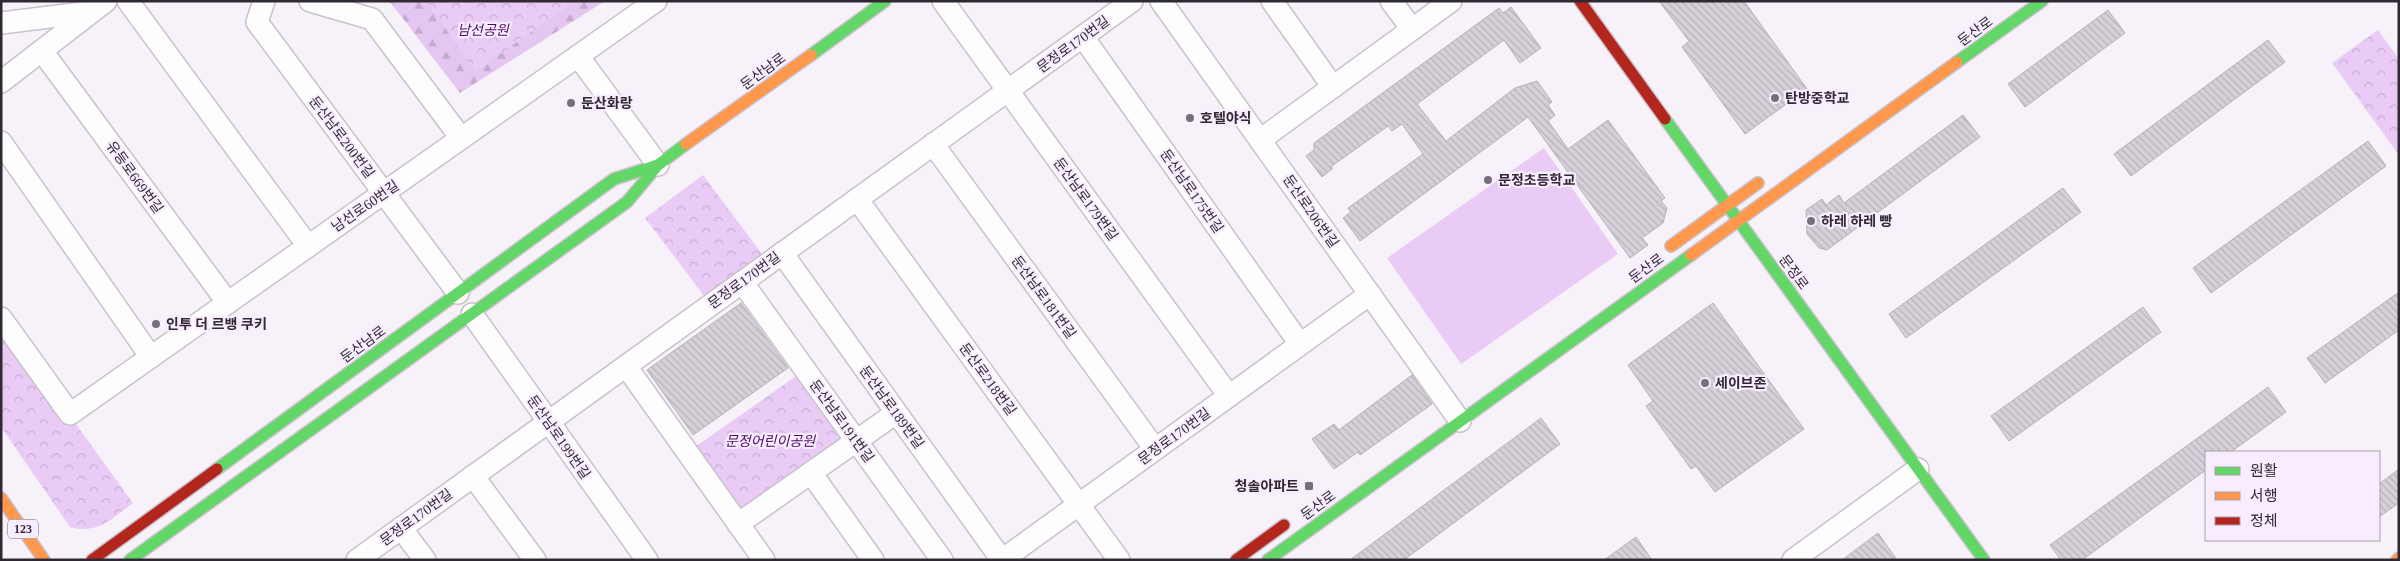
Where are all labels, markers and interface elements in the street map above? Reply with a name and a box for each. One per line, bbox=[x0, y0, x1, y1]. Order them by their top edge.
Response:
street label: 문정로170번길 bbox=[1034, 13, 1112, 76]
street label: 둔산로 bbox=[1955, 14, 1995, 49]
park label: 남선공원 bbox=[457, 23, 510, 38]
street label: 둔산남로 bbox=[738, 50, 789, 93]
place label: 탄방중학교 bbox=[1785, 90, 1850, 106]
marker: 탄방중학교 bbox=[1769, 92, 1781, 104]
street label: 둔산남로200번길 bbox=[306, 94, 377, 181]
place label: 둔산화랑 bbox=[581, 96, 633, 111]
marker: 둔산화랑 bbox=[565, 97, 577, 109]
place label: 호텔야식 bbox=[1200, 111, 1252, 126]
marker: 호텔야식 bbox=[1184, 112, 1196, 124]
street label: 유등로669번길 bbox=[103, 138, 166, 216]
street label: 둔산남로175번길 bbox=[1157, 147, 1226, 236]
street label: 둔산남로179번길 bbox=[1051, 155, 1121, 243]
street label: 둔산로206번길 bbox=[1280, 172, 1341, 251]
place label: 문정초등학교 bbox=[1498, 172, 1575, 188]
marker: 문정초등학교 bbox=[1482, 174, 1494, 186]
street label: 남선로60번길 bbox=[329, 178, 402, 235]
place label: 하레 하레 빵 bbox=[1821, 214, 1893, 229]
marker: 하레 하레 빵 bbox=[1805, 215, 1817, 227]
street label: 문정로170번길 bbox=[705, 249, 783, 312]
street label: 둔산로 bbox=[1626, 251, 1666, 286]
street label: 문정로 bbox=[1776, 252, 1811, 292]
street label: 둔산남로181번길 bbox=[1009, 253, 1079, 341]
place label: 인투 더 르뱅 쿠키 bbox=[166, 317, 267, 332]
marker: 인투 더 르뱅 쿠키 bbox=[150, 318, 162, 330]
street label: 둔산남로 bbox=[338, 323, 389, 366]
street label: 둔산로218번길 bbox=[956, 340, 1019, 418]
street label: 둔산남로189번길 bbox=[857, 363, 927, 451]
place label: 세이브존 bbox=[1715, 376, 1767, 391]
street label: 둔산남로191번길 bbox=[807, 377, 877, 465]
marker: 세이브존 bbox=[1699, 377, 1711, 389]
street label: 둔산남로199번길 bbox=[524, 393, 593, 482]
street label: 문정로170번길 bbox=[1135, 405, 1213, 468]
park label: 문정어린이공원 bbox=[725, 434, 816, 449]
legend bbox=[2205, 451, 2380, 541]
text: 원활 bbox=[2250, 463, 2278, 479]
place label: 청솔아파트 bbox=[1235, 479, 1299, 494]
marker: 청솔아파트 bbox=[1303, 480, 1315, 492]
street label: 문정로170번길 bbox=[377, 486, 455, 549]
street label: 둔산로 bbox=[1298, 488, 1338, 523]
text: 서행 bbox=[2250, 488, 2278, 504]
text: 정체 bbox=[2250, 513, 2278, 529]
road number: 123 bbox=[8, 520, 38, 538]

